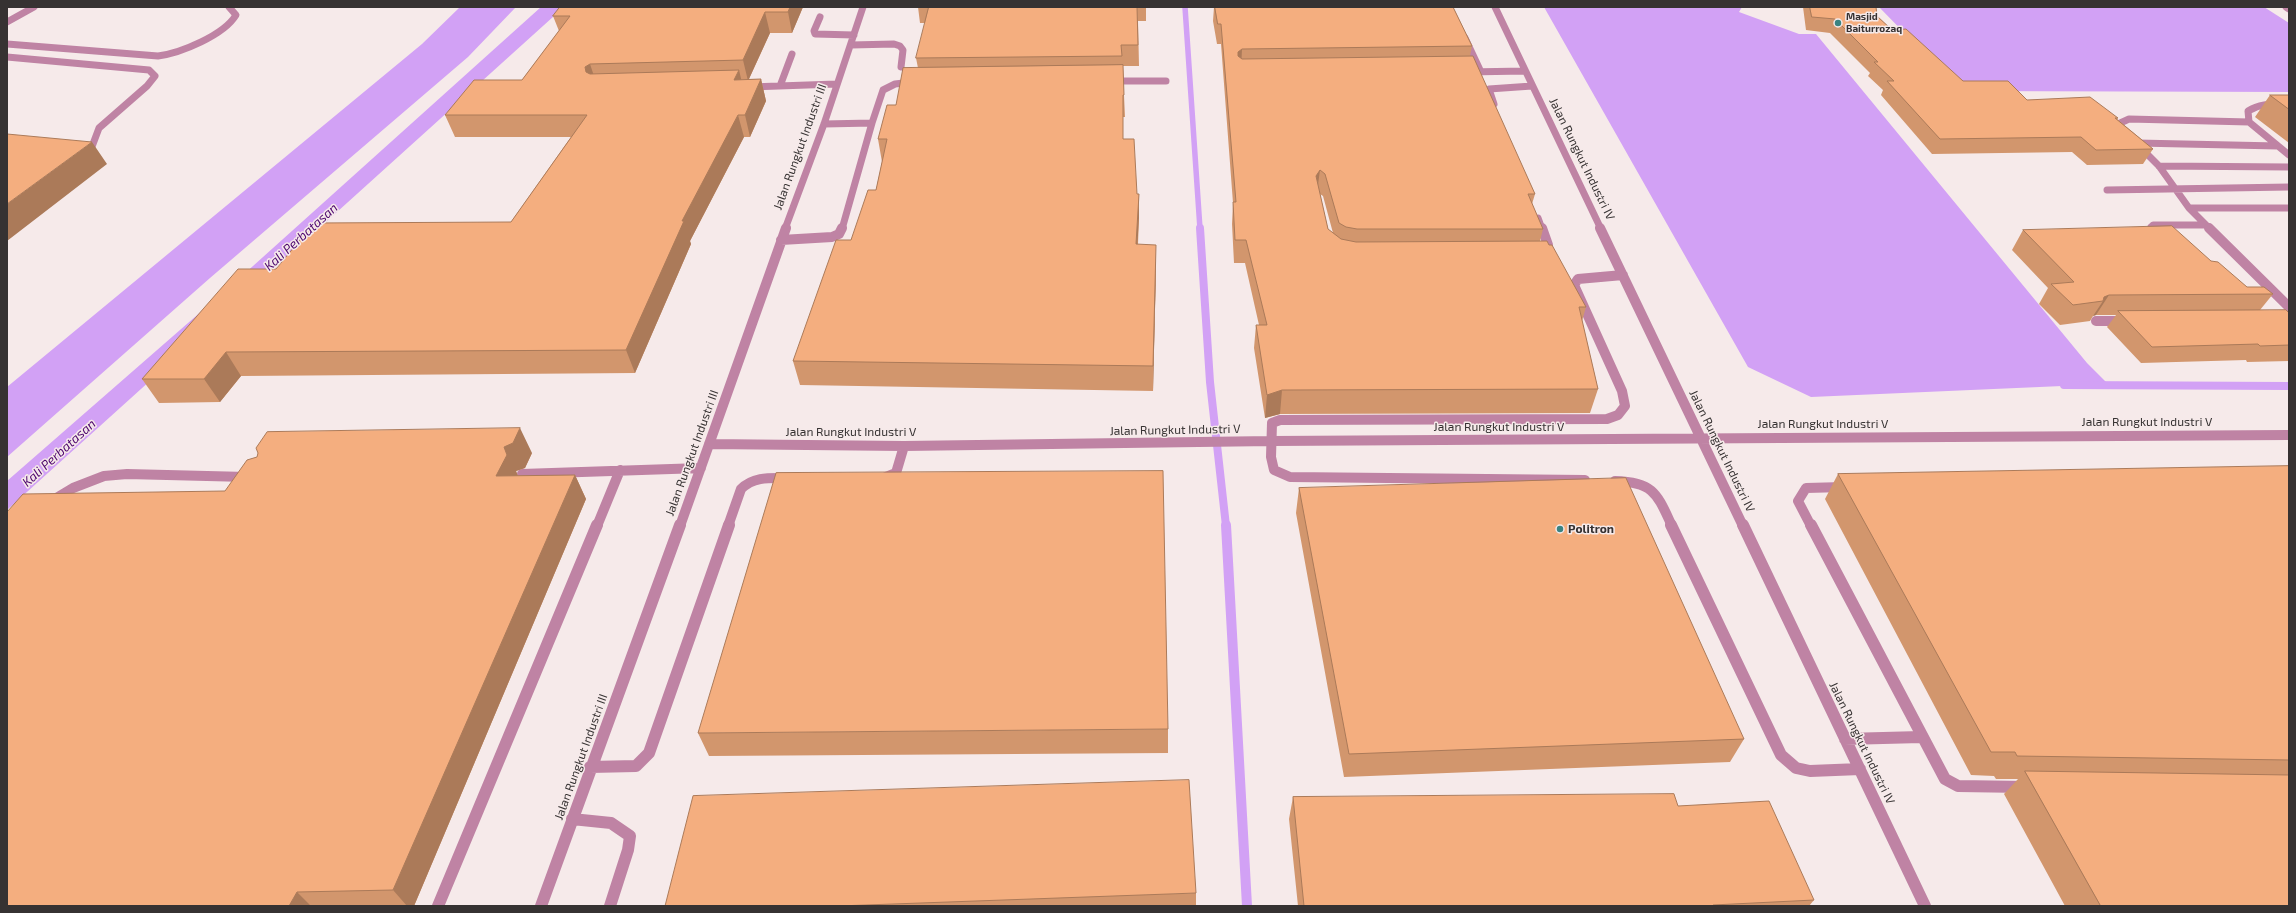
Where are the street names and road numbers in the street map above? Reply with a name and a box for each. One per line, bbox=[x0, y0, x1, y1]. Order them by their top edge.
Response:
street label: Jalan Rungkut Industri III bbox=[770, 82, 830, 212]
street label: Jalan Rungkut Industri IV bbox=[1546, 96, 1618, 222]
street label: Jalan Rungkut Industri III bbox=[662, 388, 722, 518]
street label: Jalan Rungkut Industri IV bbox=[1686, 388, 1758, 514]
street label: Jalan Rungkut Industri V bbox=[2082, 415, 2212, 429]
street label: Jalan Rungkut Industri V bbox=[1758, 417, 1888, 431]
street label: Jalan Rungkut Industri V bbox=[1434, 420, 1564, 434]
street label: Jalan Rungkut Industri V bbox=[1109, 422, 1241, 438]
street label: Jalan Rungkut Industri V bbox=[786, 425, 916, 439]
street label: Jalan Rungkut Industri IV bbox=[1826, 680, 1898, 806]
street label: Jalan Rungkut Industri III bbox=[551, 692, 611, 822]

